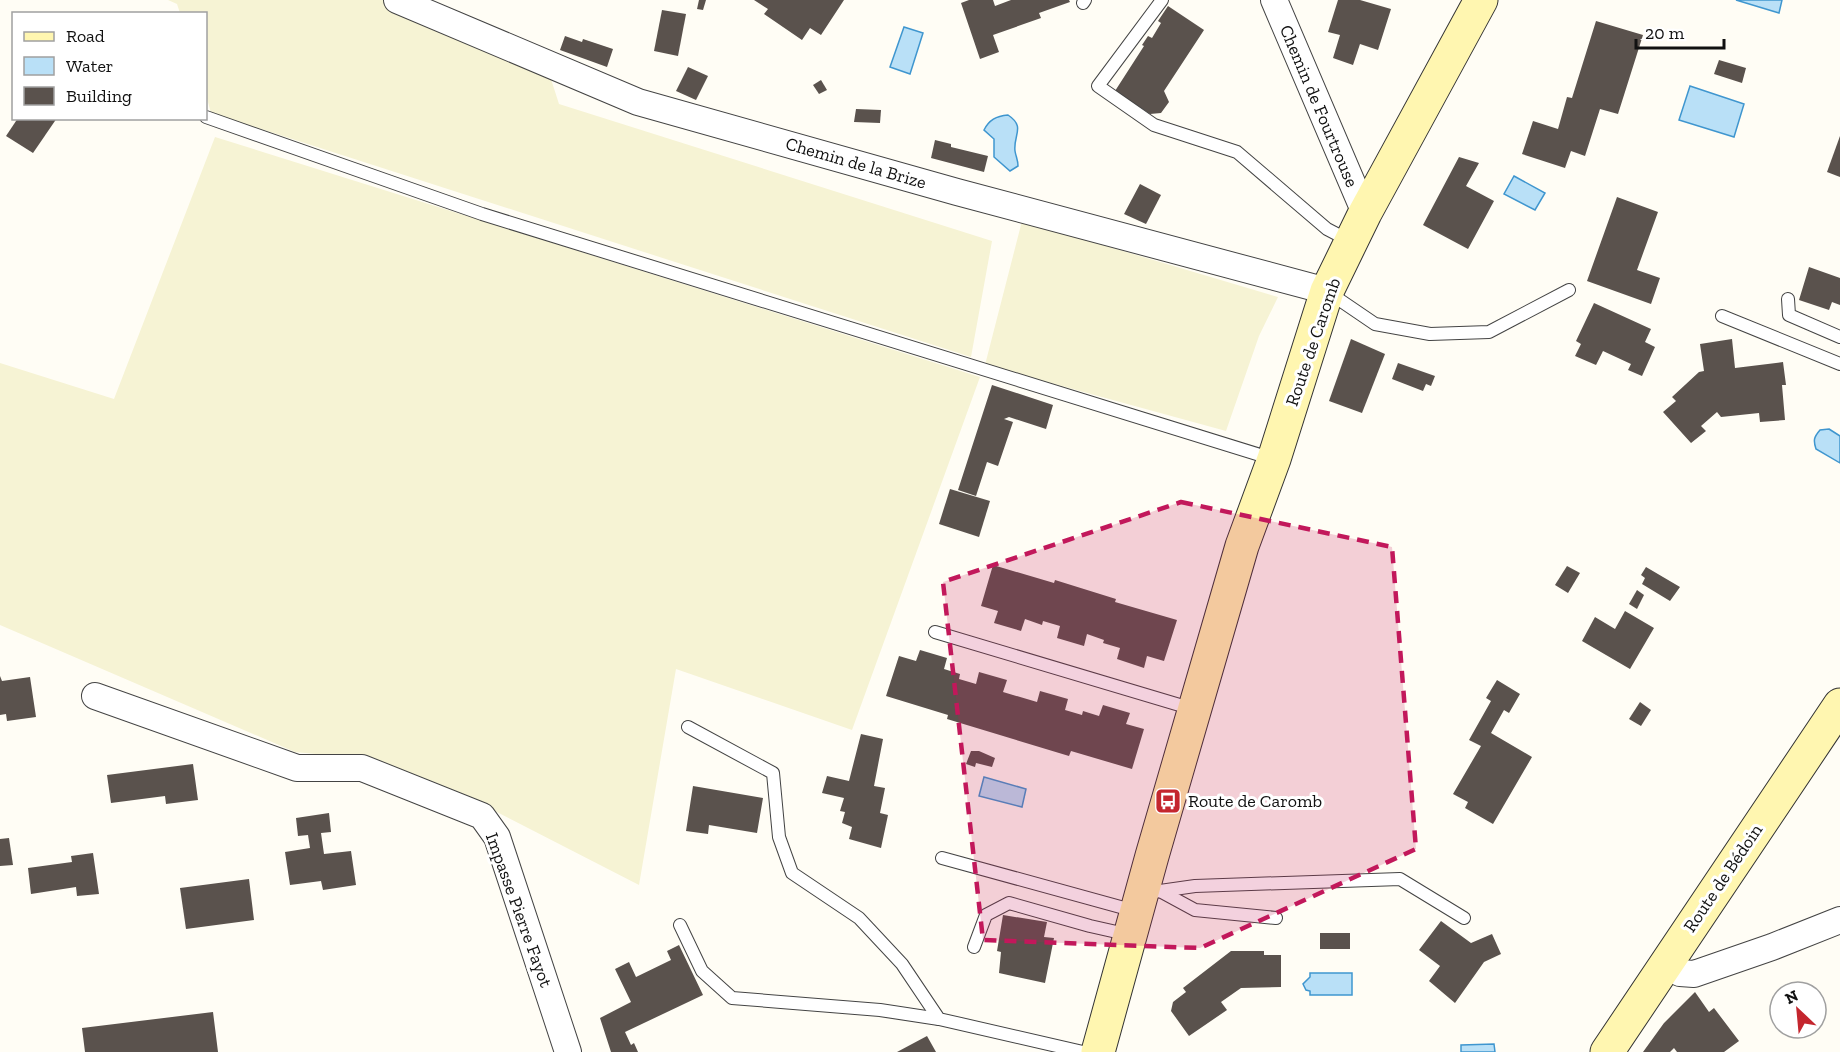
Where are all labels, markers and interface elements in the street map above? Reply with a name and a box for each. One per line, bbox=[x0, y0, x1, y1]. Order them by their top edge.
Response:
legend bbox=[12, 12, 207, 120]
scale bar bbox=[1636, 12, 1724, 50]
street label: Chemin de Fourtrouse bbox=[1275, 22, 1363, 190]
text: 20 m bbox=[1645, 22, 1685, 44]
text: Road bbox=[66, 25, 105, 47]
text: Water bbox=[66, 55, 113, 77]
text: Building bbox=[66, 85, 132, 107]
street label: Chemin de la Brize bbox=[783, 132, 929, 194]
street label: Route de Caromb bbox=[1281, 275, 1345, 409]
bus stop icon: Route de Caromb bbox=[1153, 786, 1183, 816]
place label: Route de Caromb bbox=[1188, 790, 1322, 812]
street label: Route de Bédoin bbox=[1679, 819, 1768, 936]
street label: Impasse Pierre Fayot bbox=[481, 830, 557, 991]
north arrow bbox=[1768, 980, 1828, 1040]
text: N bbox=[1782, 986, 1801, 1008]

